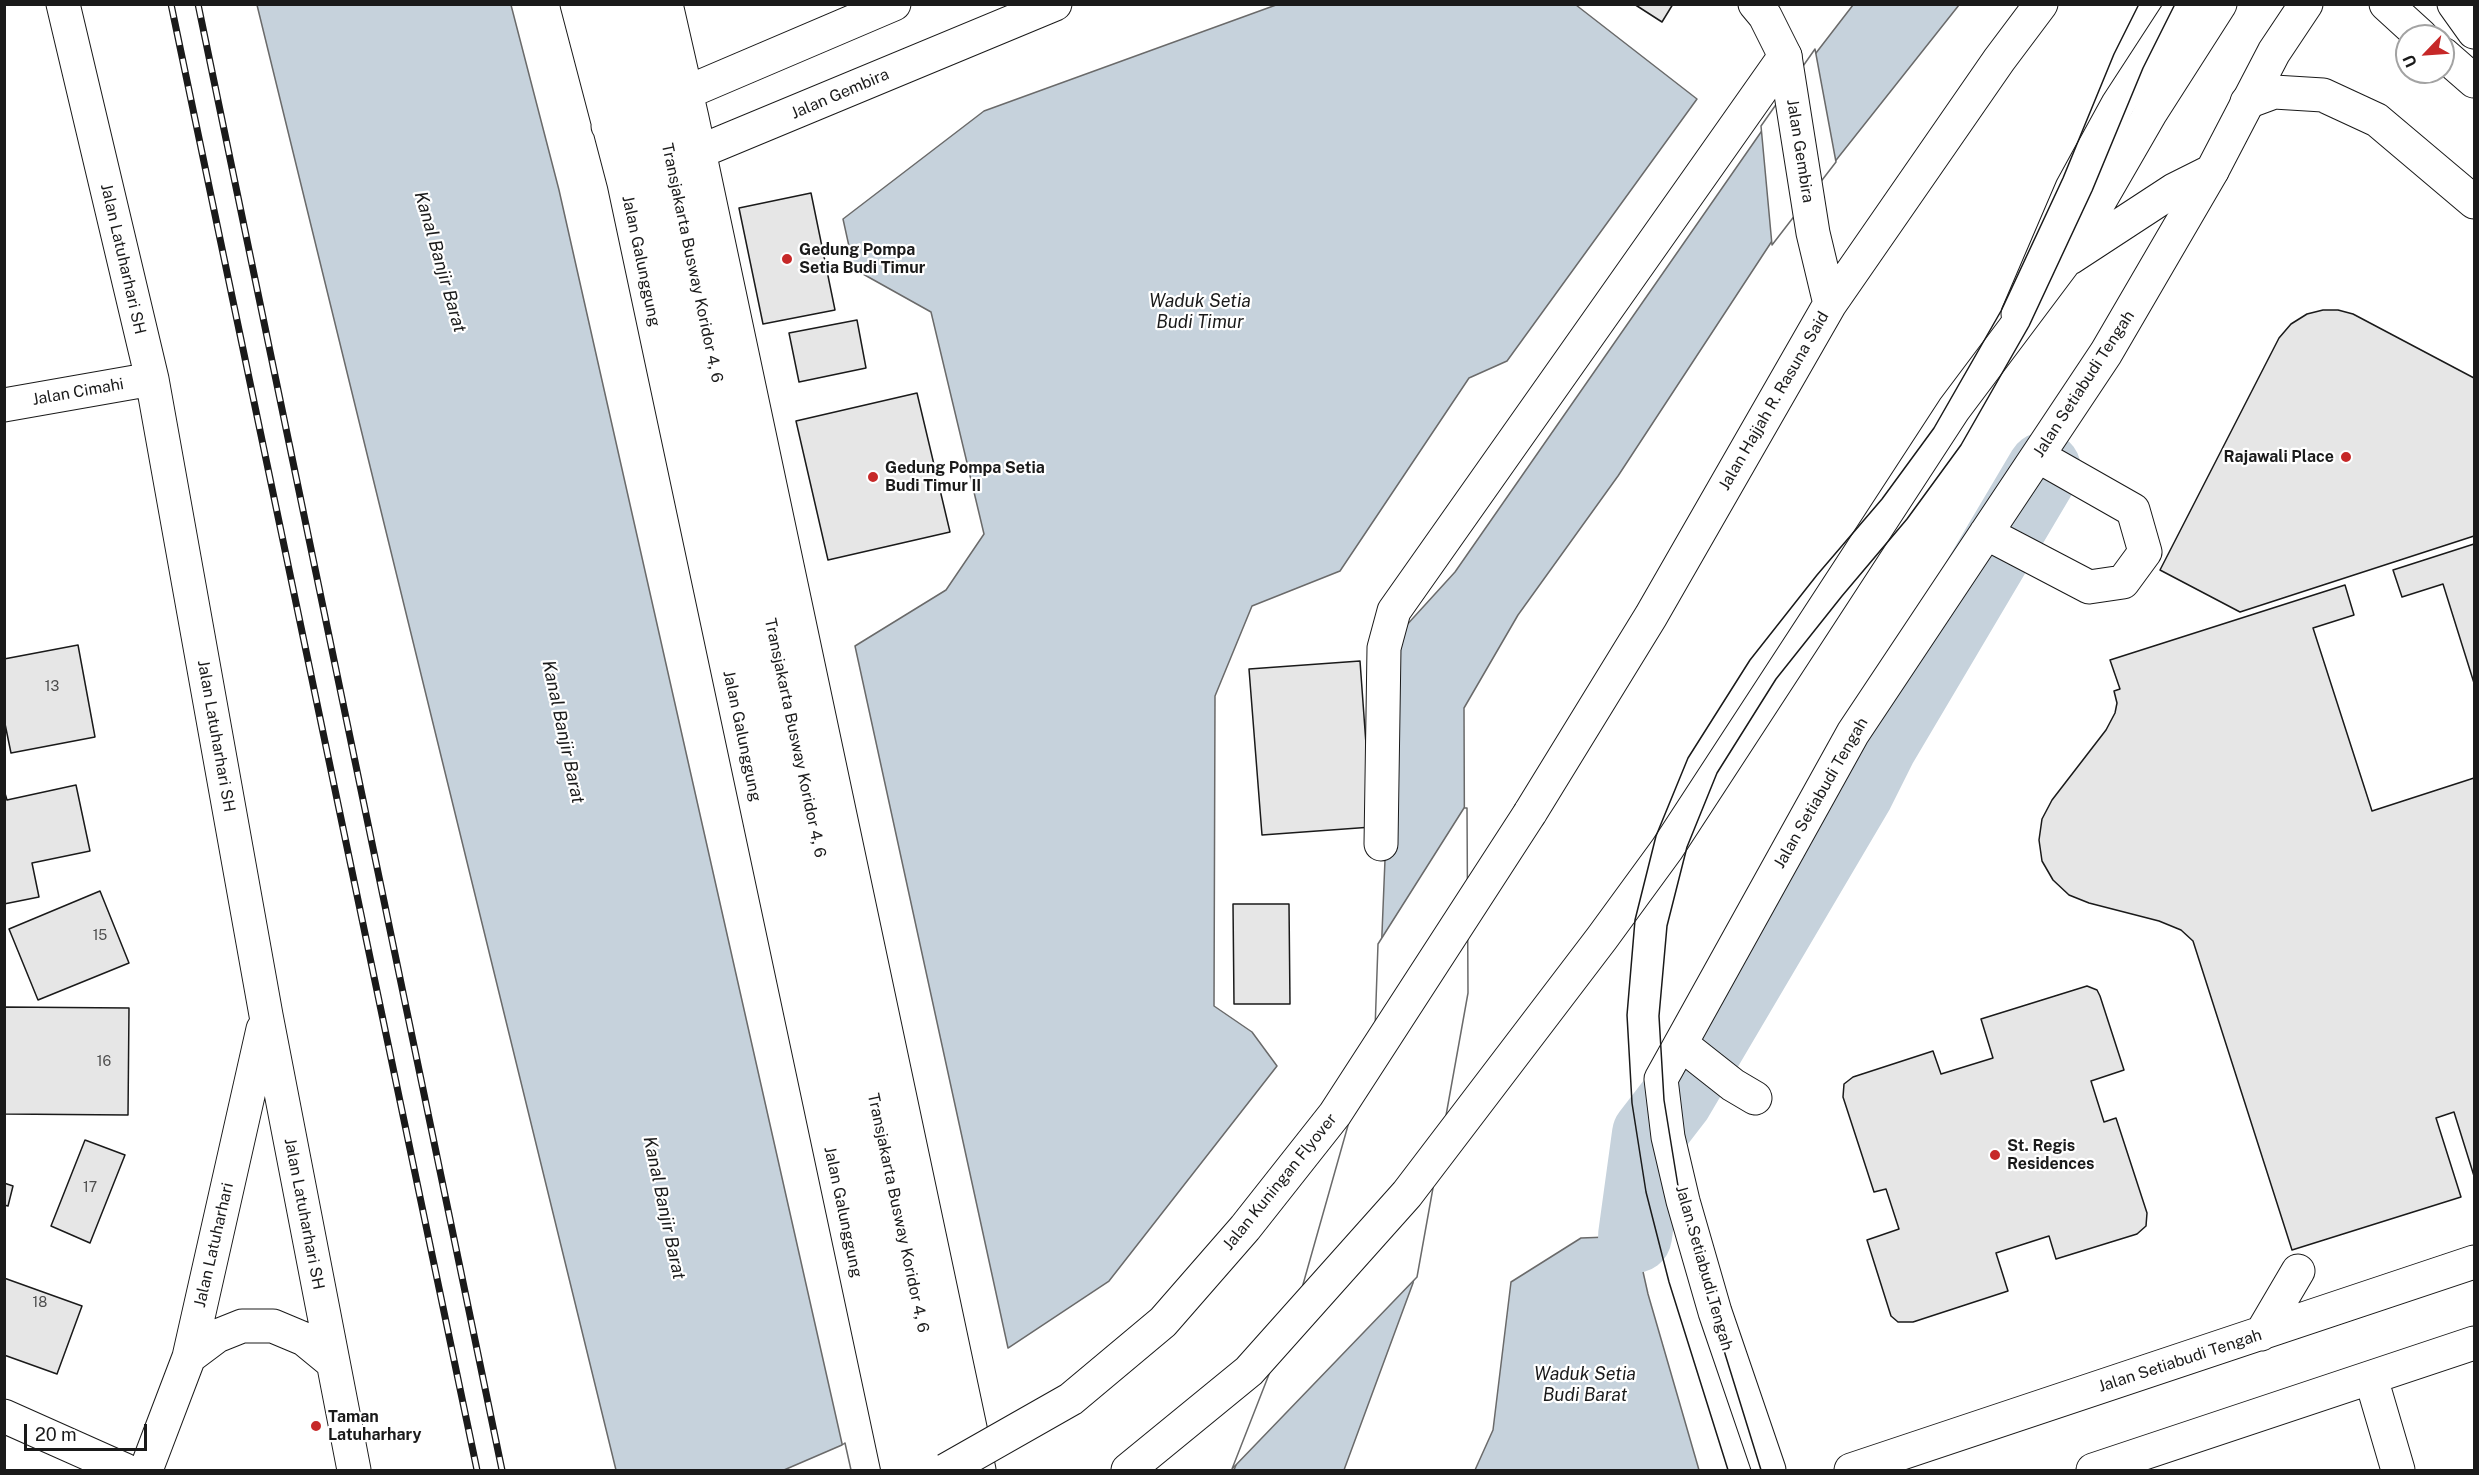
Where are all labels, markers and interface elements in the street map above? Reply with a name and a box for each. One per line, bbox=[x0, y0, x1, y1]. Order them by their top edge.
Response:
north arrow bbox=[2395, 24, 2455, 84]
text: U bbox=[2399, 52, 2421, 70]
street label: Jalan Gembira bbox=[788, 65, 892, 123]
street label: Jalan Gembira bbox=[1782, 98, 1818, 204]
street label: Transjakarta Busway Koridor 4, 6 bbox=[657, 142, 727, 384]
street label: Jalan Latuharhari SH bbox=[96, 182, 150, 336]
water label: Kanal Banjir Barat bbox=[410, 189, 470, 335]
street label: Jalan Galunggung bbox=[618, 194, 664, 328]
place label: Gedung Pompa Setia Budi Timur bbox=[799, 240, 925, 278]
marker: Gedung Pompa Setia Budi Timur bbox=[780, 252, 794, 266]
water label: Waduk Setia Budi Timur bbox=[1149, 290, 1251, 332]
street label: Jalan Setiabudi Tengah bbox=[2029, 307, 2139, 461]
street label: Jalan Hajjah R. Rasuna Said bbox=[1715, 308, 1833, 494]
street label: Jalan Cimahi bbox=[31, 374, 125, 410]
place label: Rajawali Place bbox=[2223, 447, 2334, 467]
marker: Rajawali Place bbox=[2339, 450, 2353, 464]
place label: Gedung Pompa Setia Budi Timur II bbox=[885, 458, 1045, 496]
marker: Gedung Pompa Setia Budi Timur II bbox=[866, 470, 880, 484]
street label: Transjakarta Busway Koridor 4, 6 bbox=[760, 617, 830, 859]
street label: Jalan Latuharhari SH bbox=[193, 658, 239, 814]
water label: Kanal Banjir Barat bbox=[537, 658, 589, 806]
street label: Jalan Galunggung bbox=[719, 669, 765, 803]
house number: 13 bbox=[45, 679, 59, 695]
street label: Jalan Setiabudi Tengah bbox=[1770, 714, 1872, 872]
house number: 15 bbox=[93, 928, 107, 944]
house number: 16 bbox=[97, 1054, 111, 1070]
street label: Transjakarta Busway Koridor 4, 6 bbox=[863, 1092, 933, 1334]
street label: Jalan Kuningan Flyover bbox=[1219, 1110, 1341, 1254]
water label: Kanal Banjir Barat bbox=[638, 1134, 690, 1282]
street label: Jalan Latuharhari SH bbox=[280, 1136, 328, 1292]
place label: St. Regis Residences bbox=[2007, 1136, 2095, 1174]
street label: Jalan Galunggung bbox=[820, 1145, 866, 1279]
marker: St. Regis Residences bbox=[1988, 1148, 2002, 1162]
house number: 17 bbox=[83, 1180, 97, 1196]
street label: Jalan Latuharhari bbox=[190, 1181, 238, 1309]
street label: Jalan Setiabudi Tengah bbox=[1671, 1183, 1737, 1353]
house number: 18 bbox=[33, 1295, 47, 1311]
street label: Jalan Setiabudi Tengah bbox=[2096, 1325, 2264, 1397]
water label: Waduk Setia Budi Barat bbox=[1534, 1363, 1636, 1406]
place label: Taman Latuharhary bbox=[328, 1407, 421, 1445]
scale bar bbox=[27, 1412, 150, 1450]
marker: Taman Latuharhary bbox=[309, 1419, 323, 1433]
text: 20 m bbox=[35, 1424, 77, 1445]

